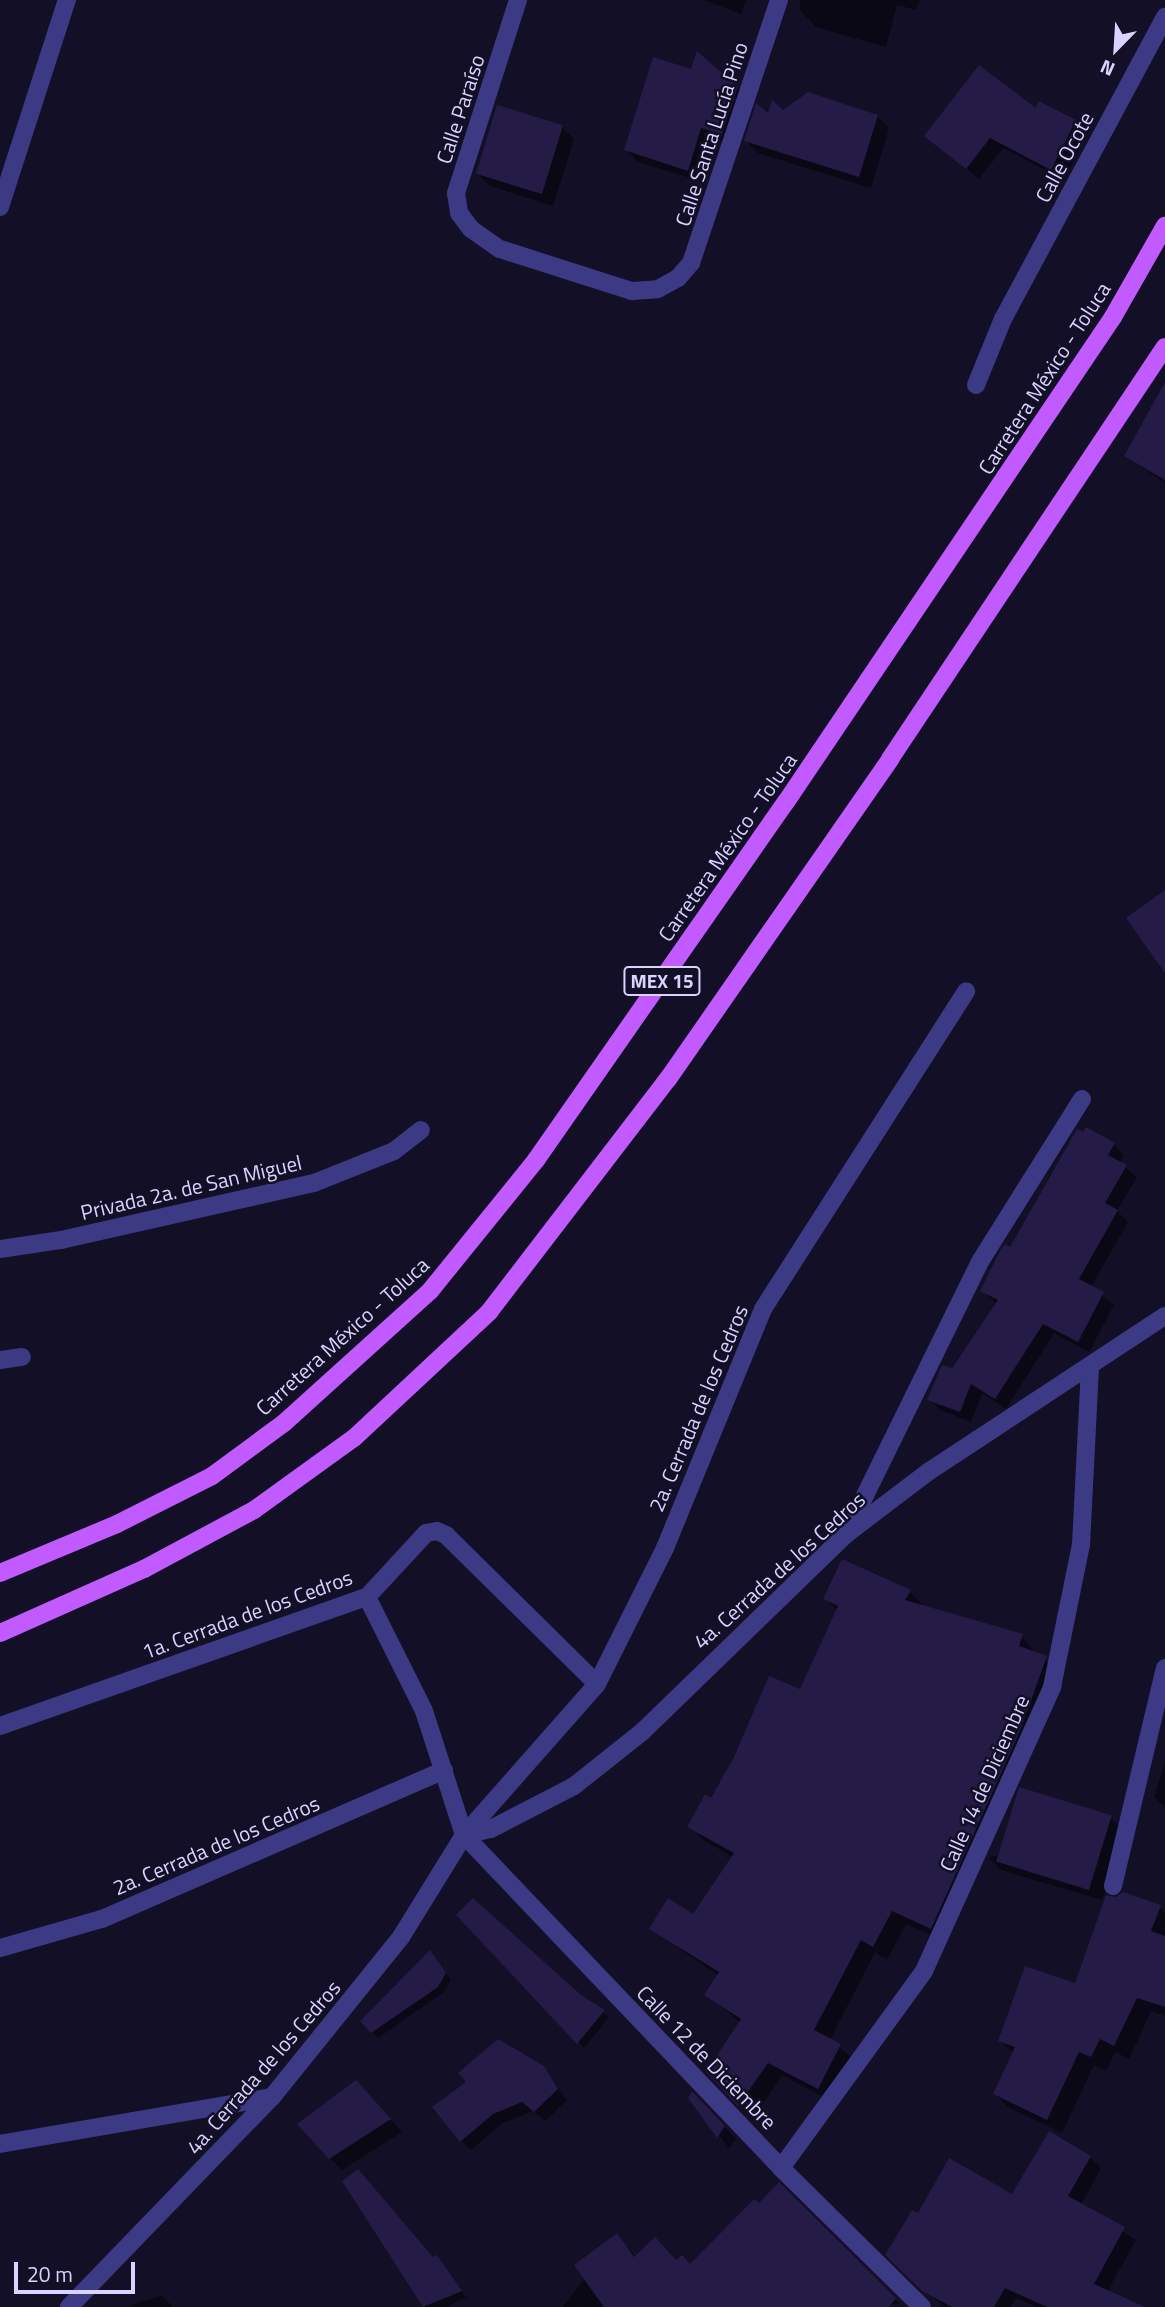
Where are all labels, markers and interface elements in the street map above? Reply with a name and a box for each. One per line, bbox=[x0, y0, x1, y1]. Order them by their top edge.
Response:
north arrow bbox=[1081, 14, 1151, 84]
street label: Calle Santa Lucía Pino bbox=[669, 39, 753, 229]
street label: Calle Paraíso bbox=[431, 51, 489, 167]
text: N bbox=[1095, 53, 1119, 85]
street label: Calle Ocote bbox=[1030, 107, 1098, 207]
street label: Carretera México - Toluca bbox=[972, 277, 1116, 479]
street label: Carretera México - Toluca bbox=[652, 748, 802, 946]
road number: MEX 15 bbox=[622, 965, 702, 996]
street label: Privada 2a. de San Miguel bbox=[78, 1149, 304, 1225]
street label: Carretera México - Toluca bbox=[250, 1252, 434, 1420]
street label: 2a. Cerrada de los Cedros bbox=[643, 1301, 753, 1515]
street label: 4a. Cerrada de los Cedros bbox=[688, 1486, 870, 1654]
street label: 1a. Cerrada de los Cedros bbox=[138, 1564, 356, 1664]
street label: Calle 14 de Diciembre bbox=[934, 1691, 1034, 1875]
street label: 2a. Cerrada de los Cedros bbox=[109, 1790, 323, 1900]
street label: 4a. Cerrada de los Cedros bbox=[181, 1975, 345, 2159]
street label: Calle 12 de Diciembre bbox=[632, 1980, 782, 2134]
scale bar bbox=[18, 2248, 138, 2292]
text: 20 m bbox=[27, 2258, 73, 2290]

